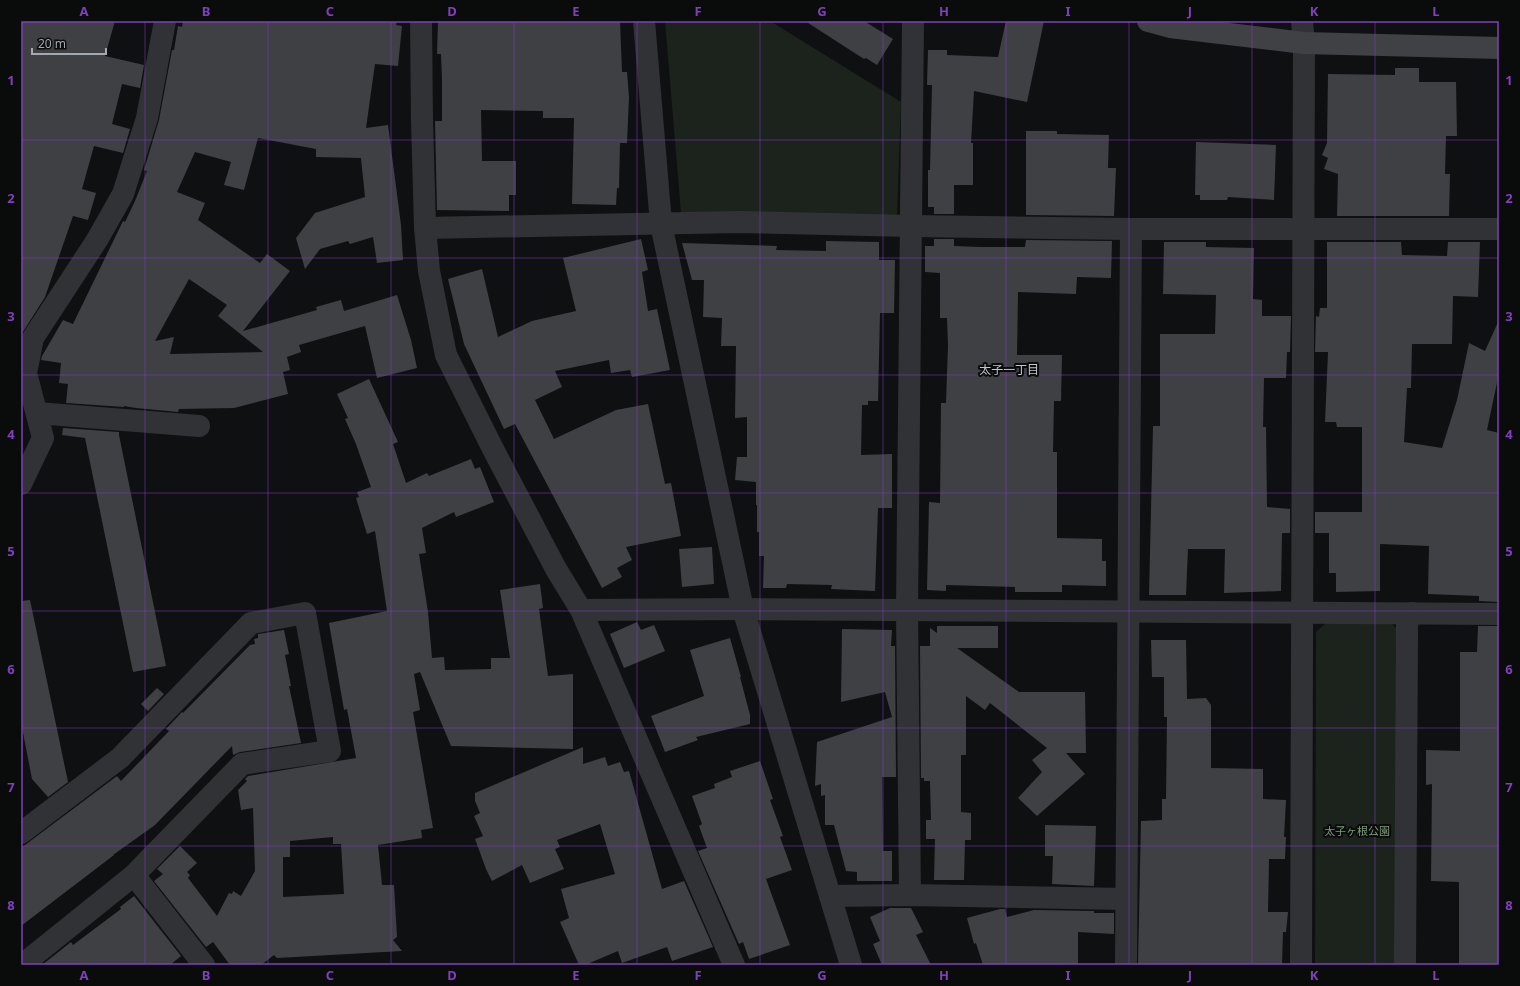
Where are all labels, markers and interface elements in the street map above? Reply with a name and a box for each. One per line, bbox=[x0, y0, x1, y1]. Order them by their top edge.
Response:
text: A bbox=[80, 2, 89, 20]
text: B bbox=[202, 2, 210, 20]
text: C bbox=[326, 2, 334, 20]
text: D bbox=[447, 2, 457, 20]
text: E bbox=[572, 2, 580, 20]
text: F bbox=[694, 2, 702, 20]
text: G bbox=[817, 2, 827, 20]
text: H bbox=[939, 2, 949, 20]
text: I bbox=[1065, 2, 1071, 20]
text: J bbox=[1187, 2, 1192, 20]
text: K bbox=[1310, 2, 1319, 20]
text: L bbox=[1432, 2, 1440, 20]
scale bar bbox=[32, 30, 106, 56]
text: 20 m bbox=[38, 35, 66, 52]
text: 1 bbox=[7, 71, 15, 89]
text: 1 bbox=[1505, 71, 1513, 89]
text: 2 bbox=[7, 189, 15, 207]
text: 2 bbox=[1505, 189, 1513, 207]
text: 3 bbox=[7, 307, 15, 325]
text: 3 bbox=[1505, 307, 1513, 325]
district label: 太子一丁目 bbox=[979, 361, 1039, 378]
text: 4 bbox=[7, 425, 15, 443]
text: 4 bbox=[1505, 425, 1513, 443]
text: 5 bbox=[7, 542, 15, 560]
text: 5 bbox=[1505, 542, 1513, 560]
text: 6 bbox=[7, 660, 15, 678]
text: 6 bbox=[1505, 660, 1513, 678]
text: 7 bbox=[7, 778, 15, 796]
text: 7 bbox=[1505, 778, 1513, 796]
park label: 太子ヶ根公園 bbox=[1324, 823, 1390, 838]
text: 8 bbox=[7, 896, 15, 914]
text: 8 bbox=[1505, 896, 1513, 914]
text: A bbox=[80, 966, 89, 984]
text: B bbox=[202, 966, 210, 984]
text: C bbox=[326, 966, 334, 984]
text: D bbox=[447, 966, 457, 984]
text: E bbox=[572, 966, 580, 984]
text: F bbox=[694, 966, 702, 984]
text: G bbox=[817, 966, 827, 984]
text: H bbox=[939, 966, 949, 984]
text: I bbox=[1065, 966, 1071, 984]
text: J bbox=[1187, 966, 1192, 984]
text: K bbox=[1310, 966, 1319, 984]
text: L bbox=[1432, 966, 1440, 984]

